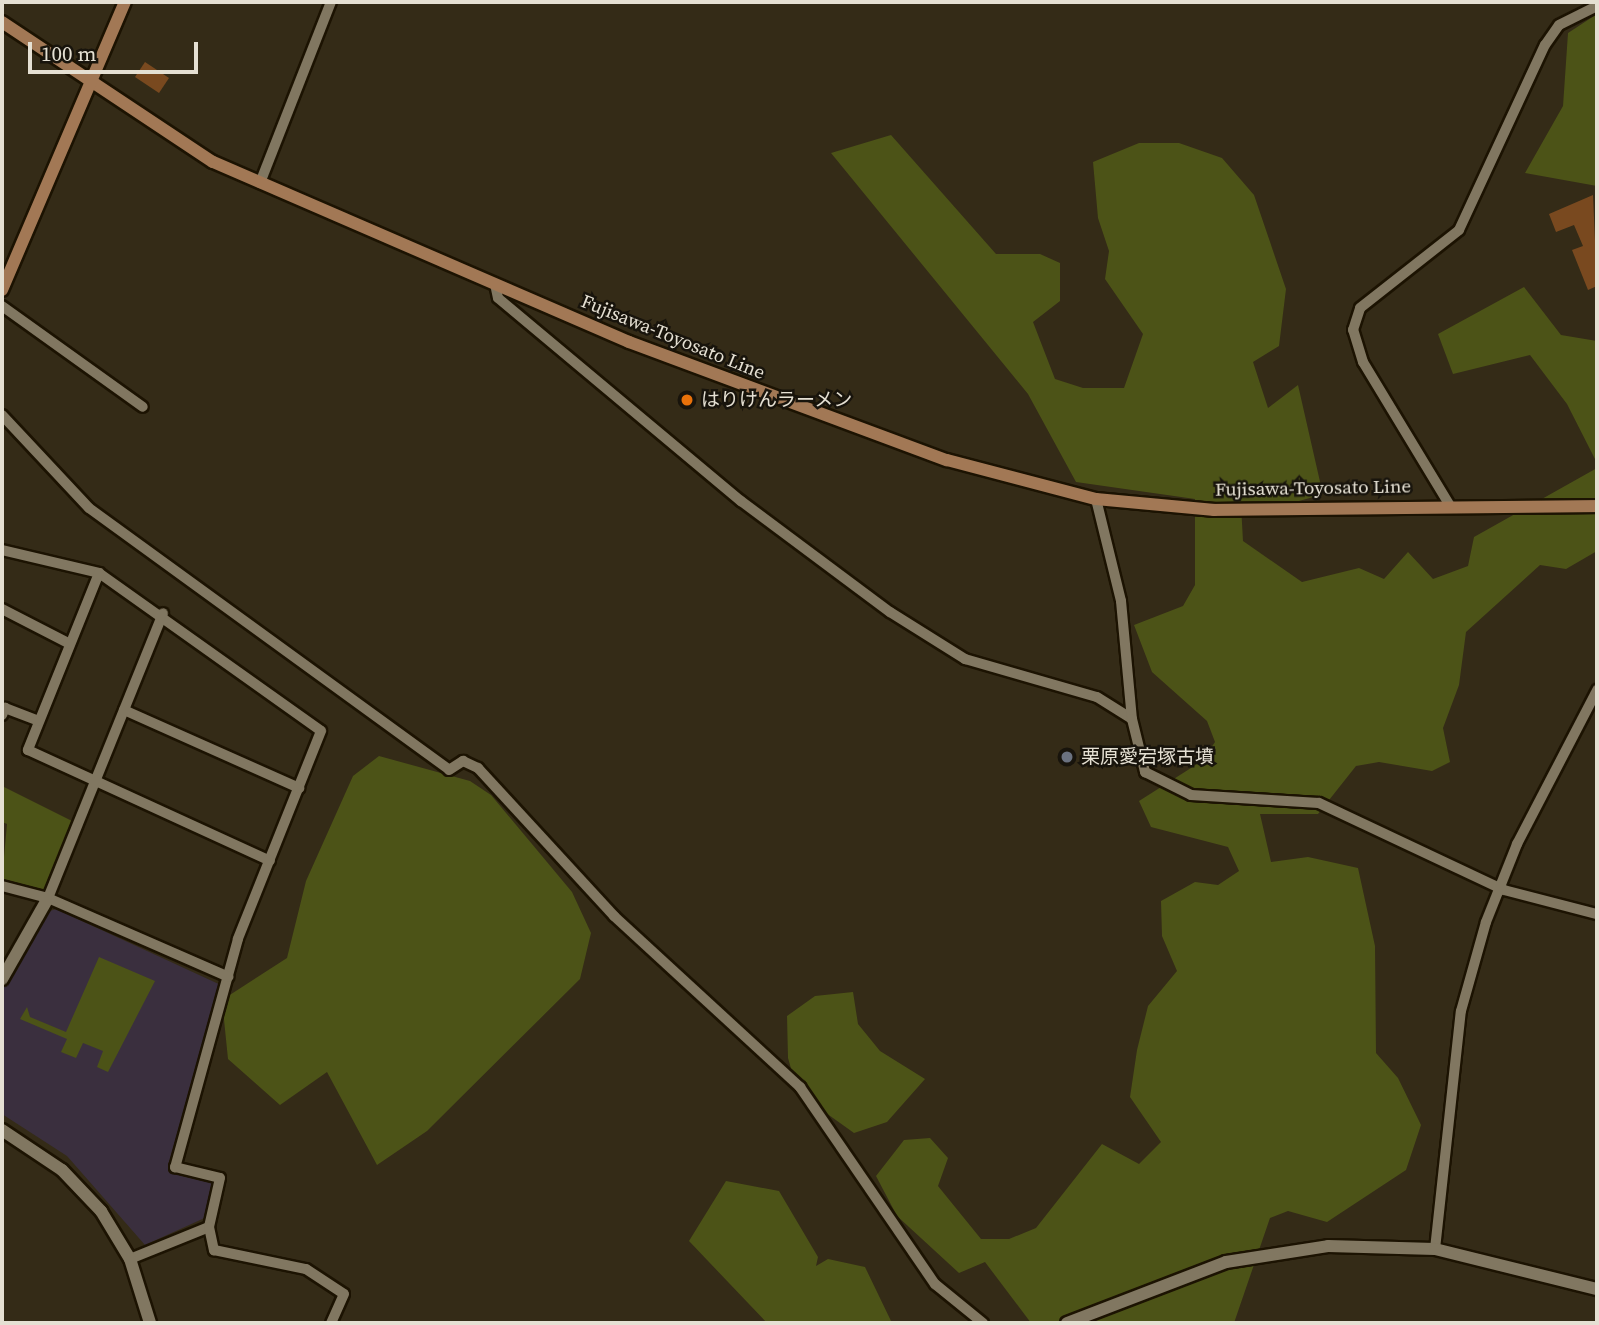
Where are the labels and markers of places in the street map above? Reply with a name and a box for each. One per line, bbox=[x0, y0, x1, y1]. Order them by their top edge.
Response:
place label: はりけんラーメン bbox=[701, 389, 853, 411]
marker: はりけんラーメン bbox=[679, 392, 695, 408]
place label: 栗原愛宕塚古墳 bbox=[1081, 746, 1214, 768]
marker: 栗原愛宕塚古墳 bbox=[1059, 749, 1075, 765]

